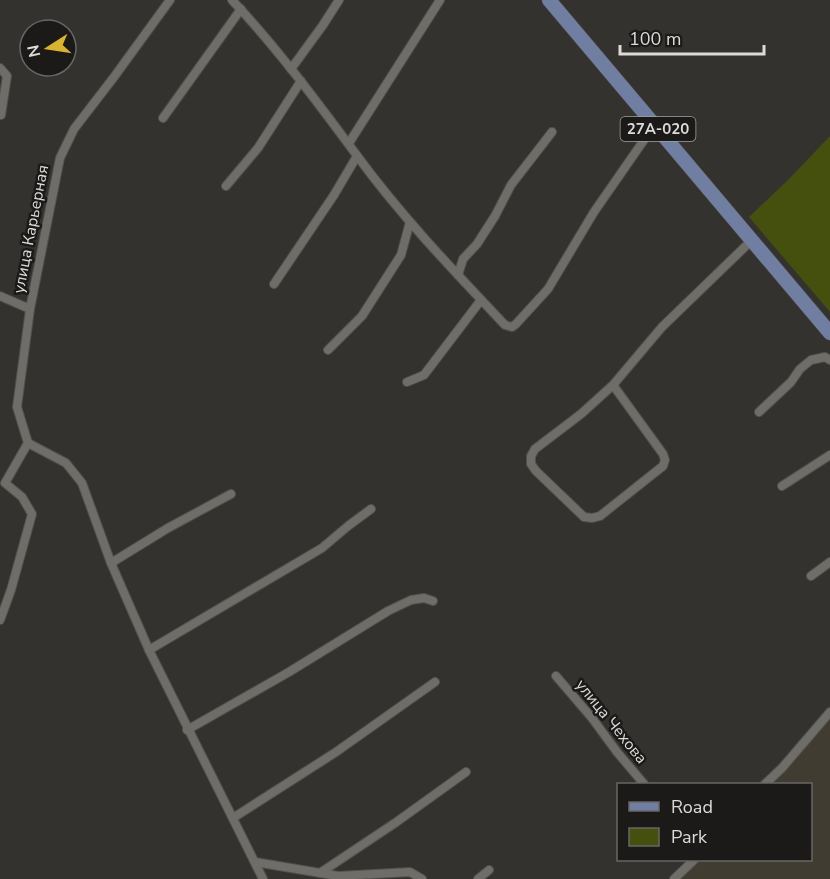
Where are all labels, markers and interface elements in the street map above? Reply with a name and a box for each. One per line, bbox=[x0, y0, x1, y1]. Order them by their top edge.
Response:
north arrow bbox=[18, 18, 78, 78]
scale bar bbox=[620, 18, 764, 56]
text: 100 m bbox=[629, 27, 681, 51]
text: N bbox=[22, 43, 46, 59]
road number: 27А-020 bbox=[620, 117, 696, 141]
street label: улица Карьерная bbox=[8, 163, 54, 295]
street label: улица Чехова bbox=[570, 675, 652, 769]
legend bbox=[617, 783, 812, 861]
text: Road bbox=[671, 795, 713, 819]
text: Park bbox=[671, 825, 708, 849]

